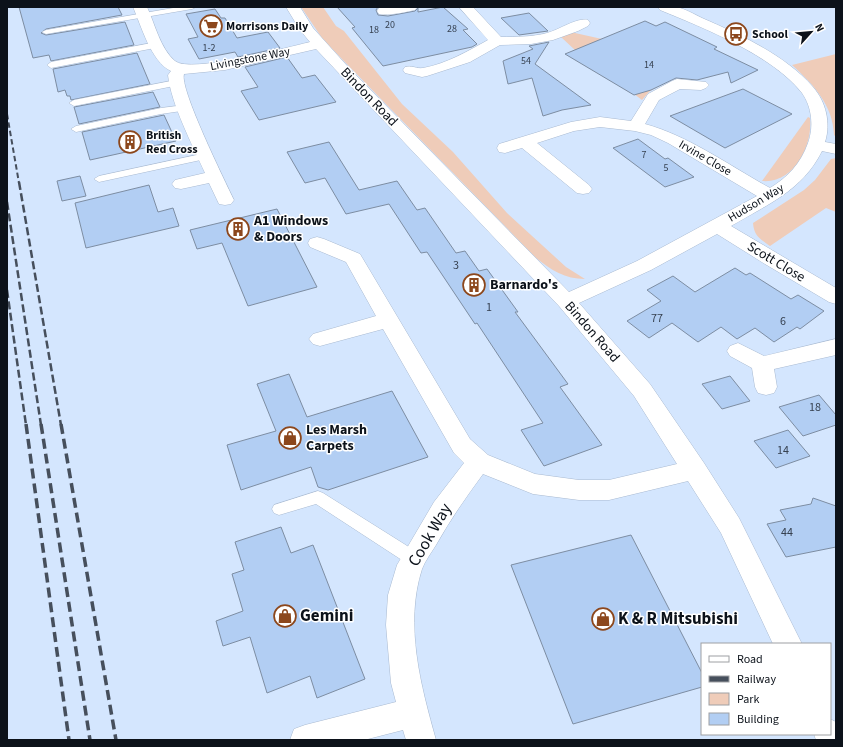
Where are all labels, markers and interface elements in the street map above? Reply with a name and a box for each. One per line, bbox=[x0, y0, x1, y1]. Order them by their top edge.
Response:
north arrow bbox=[791, 12, 831, 52]
supermarket icon: Morrisons Daily bbox=[198, 13, 224, 39]
place label: Morrisons Daily bbox=[226, 18, 309, 35]
house number: 20 bbox=[385, 18, 395, 32]
bus stop icon: School bbox=[723, 21, 749, 47]
text: N bbox=[811, 21, 828, 34]
house number: 28 bbox=[447, 22, 457, 36]
house number: 18 bbox=[369, 23, 379, 37]
place label: School bbox=[752, 26, 788, 43]
house number: 1-2 bbox=[202, 41, 216, 55]
street label: Livingstone Way bbox=[209, 43, 292, 75]
house number: 54 bbox=[521, 54, 531, 68]
house number: 14 bbox=[644, 58, 654, 72]
street label: Bindon Road bbox=[336, 63, 402, 131]
place label: British Red Cross bbox=[146, 127, 198, 158]
building icon: British Red Cross bbox=[117, 129, 143, 155]
street label: Irvine Close bbox=[675, 136, 735, 180]
house number: 7 bbox=[642, 148, 647, 162]
house number: 5 bbox=[664, 161, 669, 175]
street label: Hudson Way bbox=[725, 179, 787, 226]
place label: A1 Windows & Doors bbox=[253, 211, 328, 247]
building icon: A1 Windows & Doors bbox=[225, 216, 251, 242]
street label: Scott Close bbox=[743, 237, 809, 287]
house number: 3 bbox=[453, 257, 459, 274]
building icon: Barnardo's bbox=[461, 272, 487, 298]
place label: Barnardo's bbox=[490, 275, 558, 295]
street label: Bindon Road bbox=[560, 297, 624, 367]
house number: 1 bbox=[486, 299, 492, 316]
house number: 77 bbox=[651, 310, 663, 327]
house number: 6 bbox=[780, 313, 786, 330]
house number: 18 bbox=[809, 399, 821, 416]
place label: Les Marsh Carpets bbox=[306, 420, 367, 456]
shop icon: Les Marsh Carpets bbox=[277, 425, 303, 451]
house number: 14 bbox=[777, 442, 789, 459]
street label: Cook Way bbox=[402, 499, 458, 571]
house number: 44 bbox=[781, 524, 793, 541]
shop icon: Gemini bbox=[272, 603, 298, 629]
place label: Gemini bbox=[300, 604, 353, 628]
shop icon: K & R Mitsubishi bbox=[590, 606, 616, 632]
place label: K & R Mitsubishi bbox=[618, 607, 738, 631]
legend bbox=[701, 643, 831, 735]
text: Road bbox=[737, 651, 763, 668]
text: Railway bbox=[737, 671, 776, 688]
text: Park bbox=[737, 691, 759, 708]
text: Building bbox=[737, 711, 779, 728]

